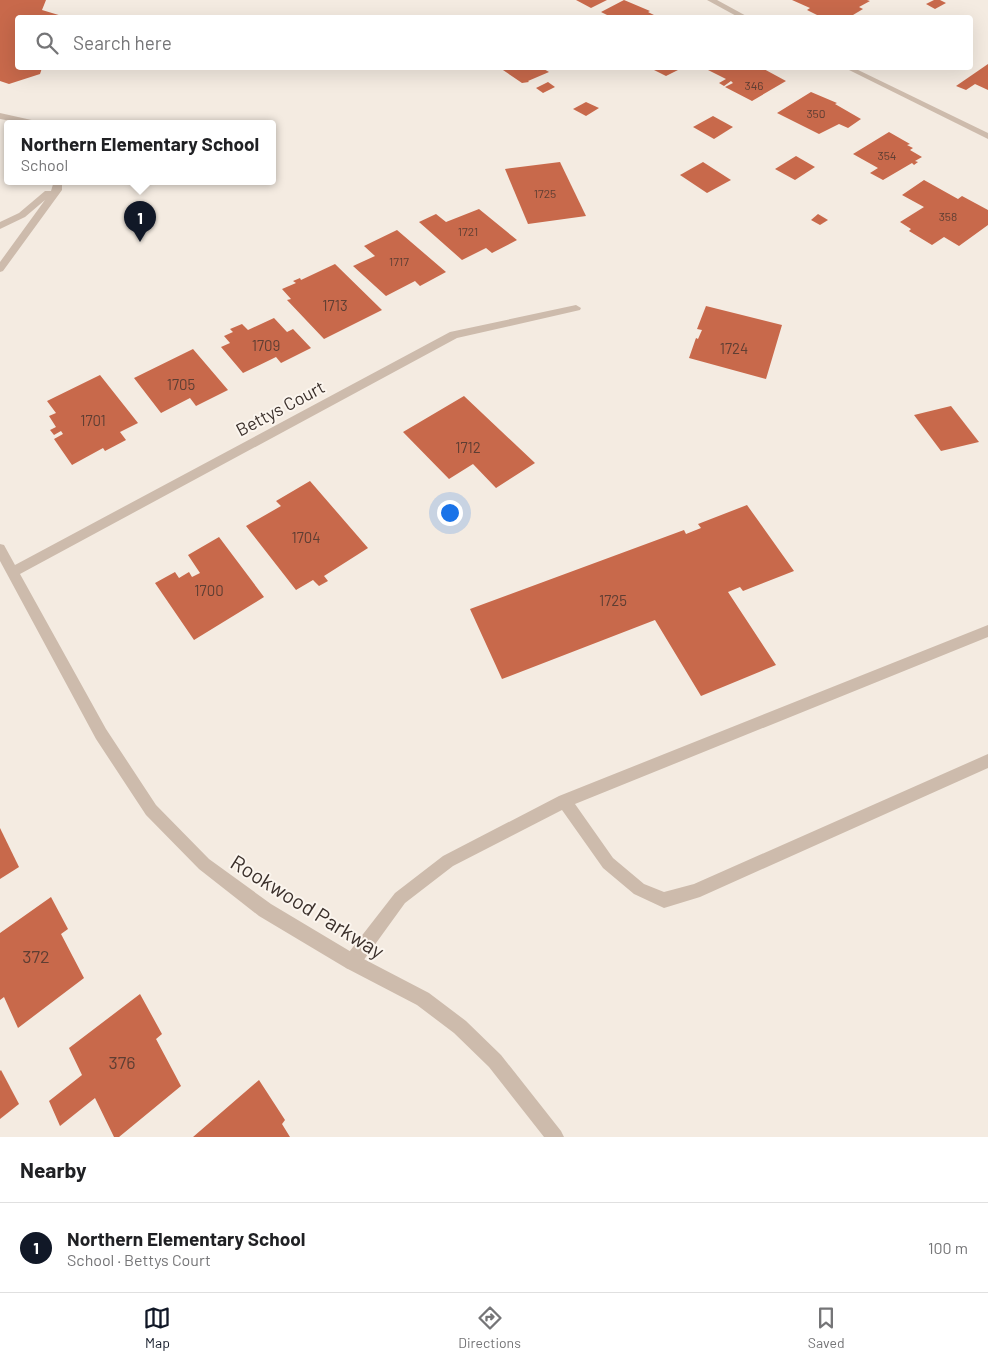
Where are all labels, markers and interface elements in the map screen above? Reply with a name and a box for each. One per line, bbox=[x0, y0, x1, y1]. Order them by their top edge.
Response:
search box bbox=[15, 15, 973, 70]
icon: search bbox=[33, 29, 61, 57]
text: Search here bbox=[73, 31, 172, 54]
house number: 346 bbox=[745, 78, 763, 92]
house number: 350 bbox=[806, 106, 826, 120]
popup bbox=[4, 120, 276, 185]
text: Northern Elementary School bbox=[21, 132, 259, 155]
house number: 354 bbox=[878, 148, 896, 162]
text: School bbox=[21, 155, 68, 174]
house number: 1725 bbox=[534, 186, 556, 200]
pin: 1 bbox=[124, 201, 156, 242]
house number: 358 bbox=[939, 209, 957, 223]
house number: 1721 bbox=[458, 224, 478, 238]
house number: 1717 bbox=[389, 254, 409, 268]
house number: 1713 bbox=[322, 296, 348, 314]
house number: 1709 bbox=[252, 336, 280, 354]
house number: 1724 bbox=[720, 339, 748, 357]
house number: 1705 bbox=[167, 375, 195, 393]
street label: Bettys Court bbox=[232, 375, 328, 441]
house number: 1701 bbox=[80, 411, 106, 429]
house number: 1712 bbox=[455, 438, 481, 456]
your location bbox=[437, 500, 463, 526]
house number: 1704 bbox=[291, 528, 321, 546]
house number: 1700 bbox=[194, 581, 224, 599]
house number: 1725 bbox=[599, 591, 627, 609]
street label: Rookwood Parkway bbox=[227, 849, 390, 963]
house number: 372 bbox=[22, 945, 50, 967]
house number: 376 bbox=[108, 1051, 136, 1073]
text: Nearby bbox=[20, 1157, 86, 1182]
text: Northern Elementary School bbox=[67, 1227, 305, 1250]
text: 1 bbox=[33, 1238, 39, 1257]
text: 100 m bbox=[928, 1238, 968, 1257]
text: School · Bettys Court bbox=[67, 1250, 211, 1269]
tab: Map bbox=[143, 1304, 171, 1351]
tab: Directions bbox=[458, 1304, 521, 1351]
tab: Saved bbox=[808, 1304, 845, 1351]

